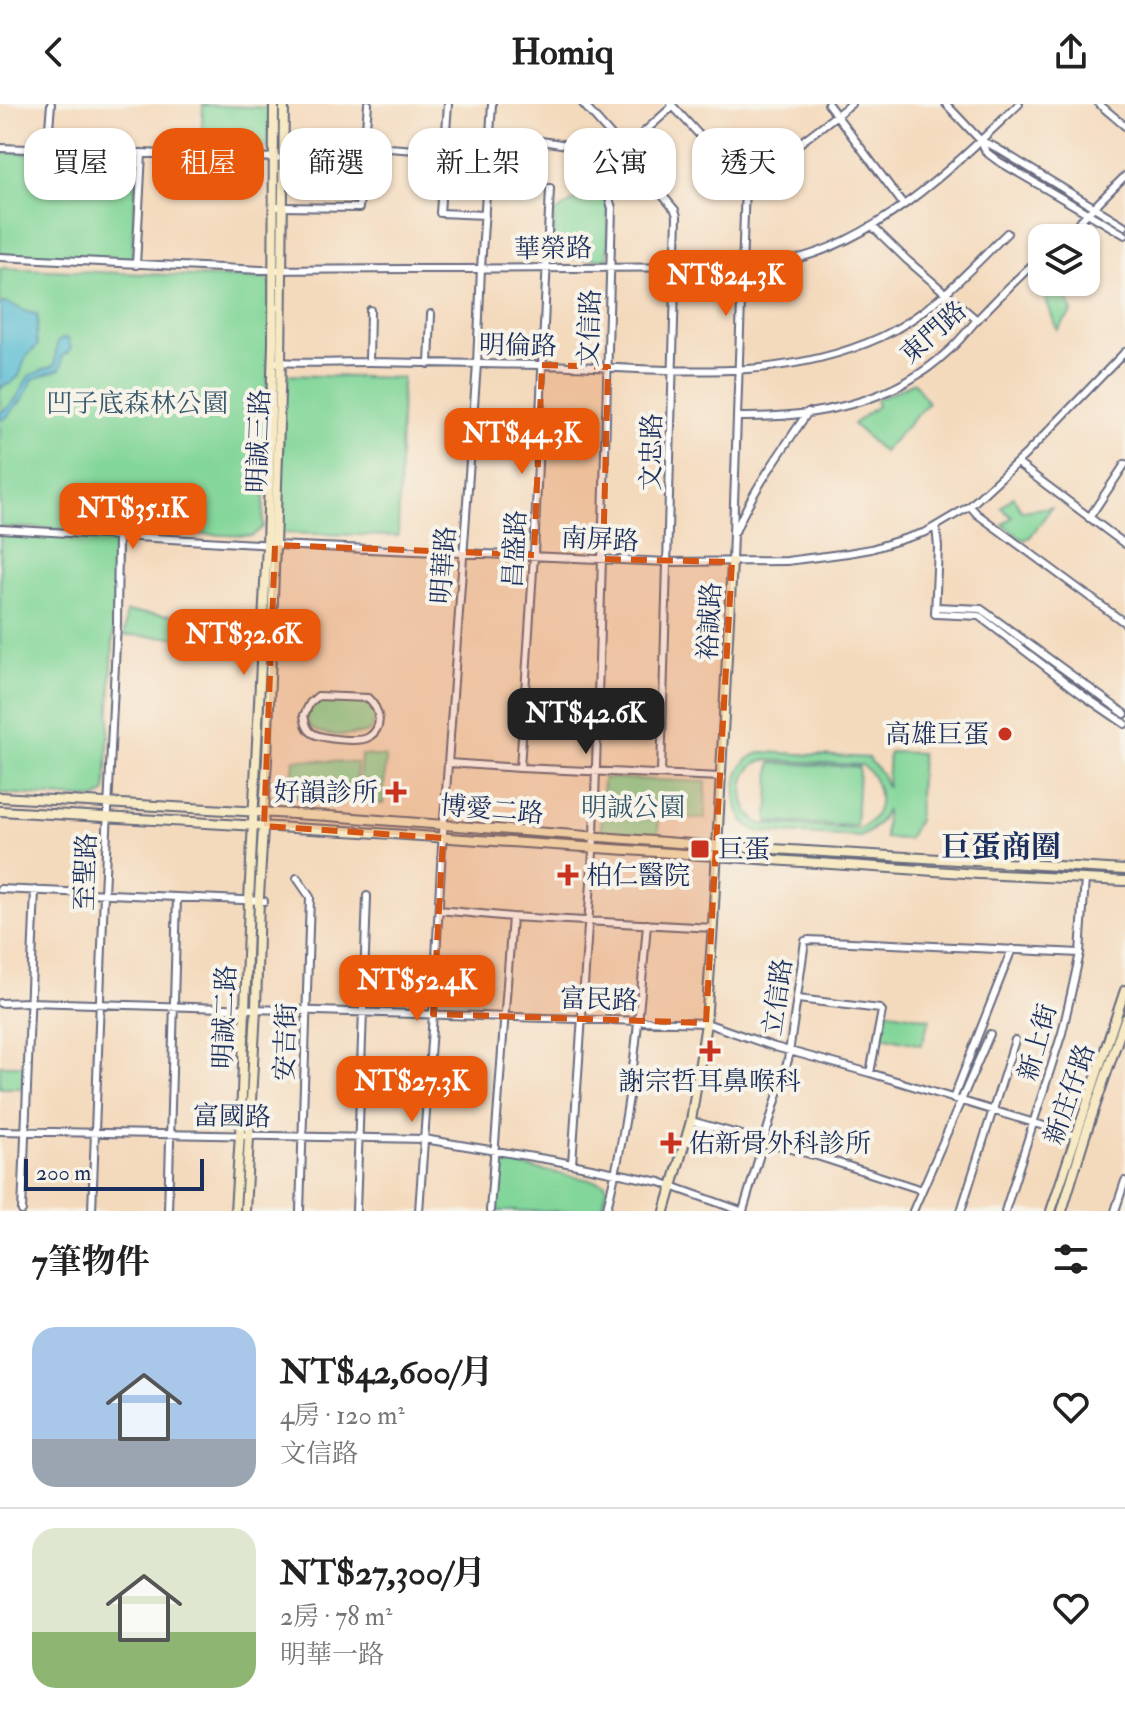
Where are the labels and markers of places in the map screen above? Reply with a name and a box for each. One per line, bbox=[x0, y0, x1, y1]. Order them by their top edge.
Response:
pin: NT$24.3K bbox=[643, 250, 809, 318]
pin: NT$44.3K bbox=[439, 408, 605, 476]
pin: NT$35.1K bbox=[50, 483, 216, 551]
pin: NT$32.6K bbox=[161, 609, 327, 677]
pin: NT$42.6K bbox=[503, 688, 669, 756]
place label: 高雄巨蛋 bbox=[885, 719, 989, 751]
marker: 高雄巨蛋 bbox=[996, 725, 1014, 743]
place label: 好韻診所 bbox=[274, 777, 378, 809]
marker: 好韻診所 bbox=[385, 781, 407, 803]
place label: 巨蛋 bbox=[718, 834, 770, 866]
marker: 巨蛋 bbox=[689, 838, 711, 860]
place label: 柏仁醫院 bbox=[586, 860, 690, 892]
marker: 柏仁醫院 bbox=[557, 864, 579, 886]
pin: NT$52.4K bbox=[334, 955, 500, 1023]
marker: 謝宗哲耳鼻喉科 bbox=[699, 1040, 721, 1062]
pin: NT$27.3K bbox=[329, 1056, 495, 1124]
place label: 謝宗哲耳鼻喉科 bbox=[619, 1066, 801, 1098]
place label: 佑新骨外科診所 bbox=[689, 1128, 871, 1160]
marker: 佑新骨外科診所 bbox=[660, 1132, 682, 1154]

